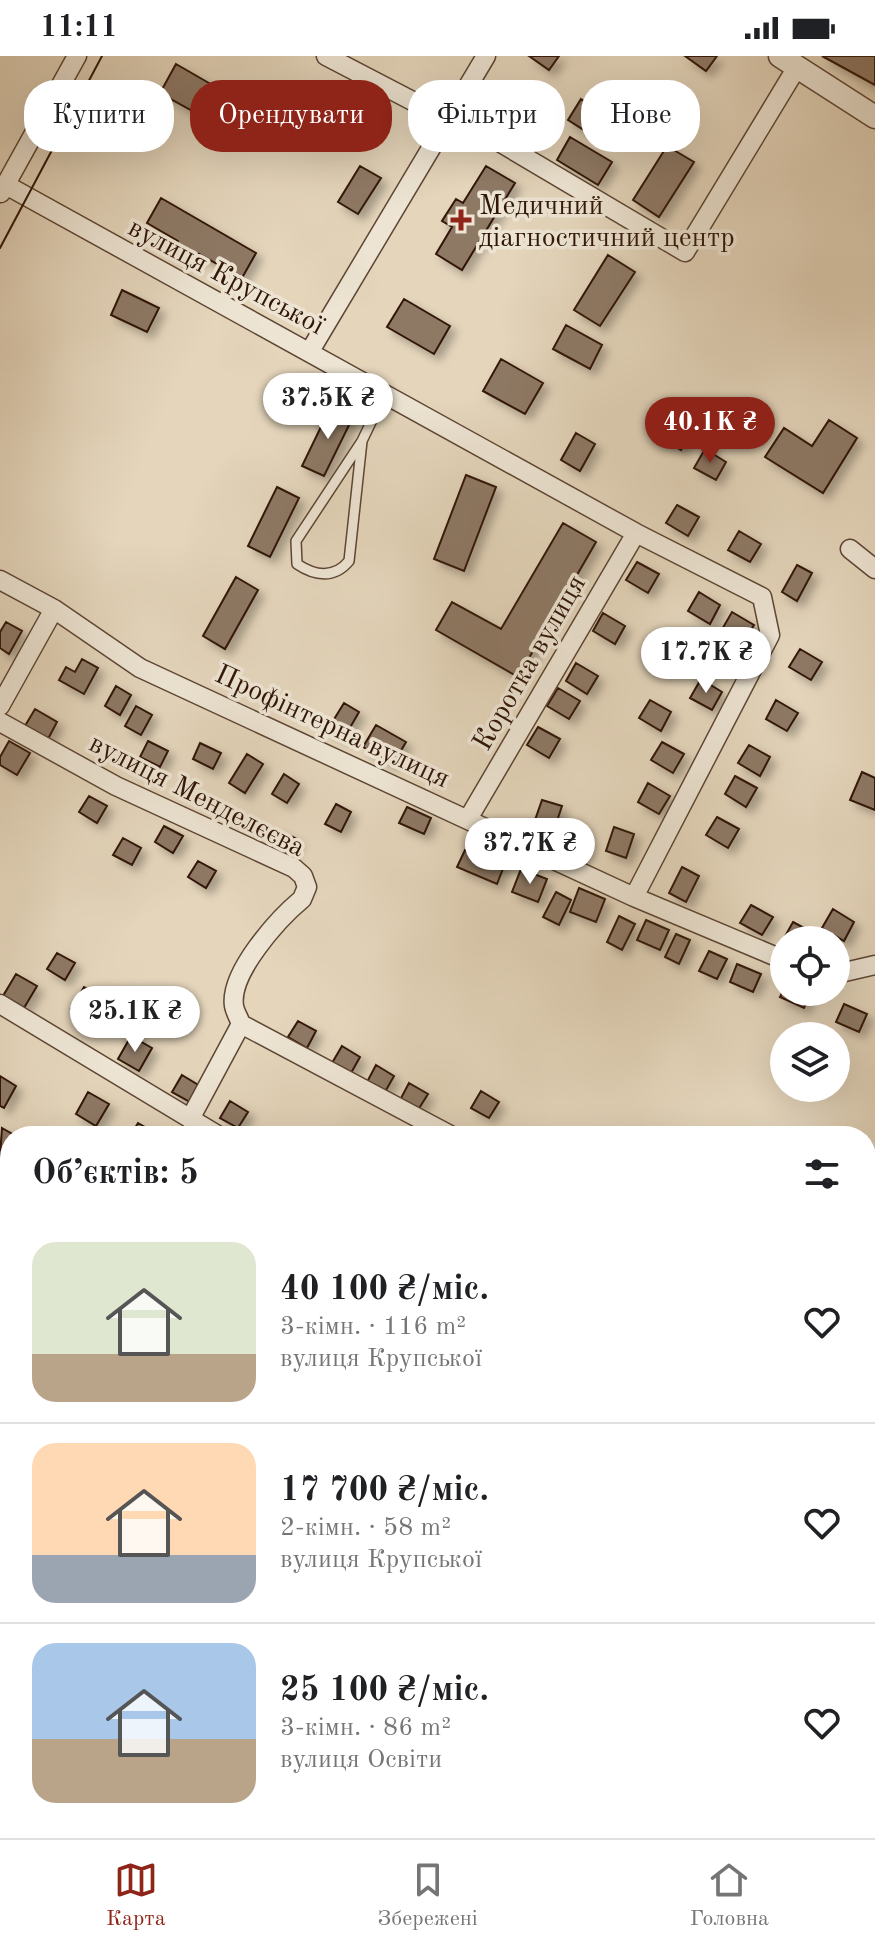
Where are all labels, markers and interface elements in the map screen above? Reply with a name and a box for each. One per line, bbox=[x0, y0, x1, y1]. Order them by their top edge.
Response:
text: 11:11 bbox=[40, 13, 118, 43]
chip: Купити bbox=[24, 80, 174, 152]
chip: Орендувати bbox=[190, 80, 392, 152]
chip: Фільтри bbox=[408, 80, 565, 152]
chip: Нове bbox=[581, 80, 700, 152]
place label: Медичний діагностичний центр bbox=[479, 193, 735, 253]
marker: Медичний діагностичний центр bbox=[450, 209, 472, 231]
street label: вулиця Крупської bbox=[123, 214, 328, 341]
pin: 37.5K ₴ bbox=[254, 373, 402, 441]
text: 37.5K ₴ bbox=[281, 386, 375, 412]
pin: 40.1K ₴ bbox=[636, 397, 784, 465]
text: 40.1K ₴ bbox=[663, 410, 757, 436]
street label: Коротка вулиця bbox=[469, 571, 592, 756]
pin: 17.7K ₴ bbox=[632, 627, 780, 695]
text: 17.7K ₴ bbox=[659, 640, 753, 666]
street label: Профінтерна вулиця bbox=[210, 661, 453, 794]
street label: вулиця Менделєєва bbox=[84, 730, 309, 863]
pin: 37.7K ₴ bbox=[456, 818, 604, 886]
text: 37.7K ₴ bbox=[483, 831, 577, 857]
map controls bbox=[770, 926, 850, 1102]
button: locate bbox=[770, 926, 850, 1006]
pin: 25.1K ₴ bbox=[61, 986, 209, 1054]
text: 25.1K ₴ bbox=[88, 999, 182, 1025]
button: layers bbox=[770, 1022, 850, 1102]
icon: filters bbox=[800, 1152, 844, 1196]
text: Об’єктів: 5 bbox=[32, 1157, 199, 1191]
text: 40 100 ₴/міс. bbox=[280, 1273, 489, 1307]
icon: home bbox=[96, 1274, 192, 1370]
icon: heart bbox=[800, 1300, 844, 1344]
text: 3-кімн. · 116 m² bbox=[280, 1314, 466, 1340]
text: вулиця Крупської bbox=[280, 1346, 482, 1372]
text: 17 700 ₴/міс. bbox=[280, 1474, 489, 1508]
icon: home bbox=[96, 1475, 192, 1571]
icon: heart bbox=[800, 1501, 844, 1545]
text: 2-кімн. · 58 m² bbox=[280, 1515, 451, 1541]
text: вулиця Крупської bbox=[280, 1547, 482, 1573]
text: 25 100 ₴/міс. bbox=[280, 1674, 489, 1708]
icon: home bbox=[96, 1675, 192, 1771]
icon: heart bbox=[800, 1701, 844, 1745]
text: 3-кімн. · 86 m² bbox=[280, 1715, 451, 1741]
text: вулиця Освіти bbox=[280, 1747, 442, 1773]
tab: Карта bbox=[106, 1858, 166, 1933]
tab: Збережені bbox=[378, 1858, 478, 1933]
tab: Головна bbox=[690, 1858, 769, 1933]

